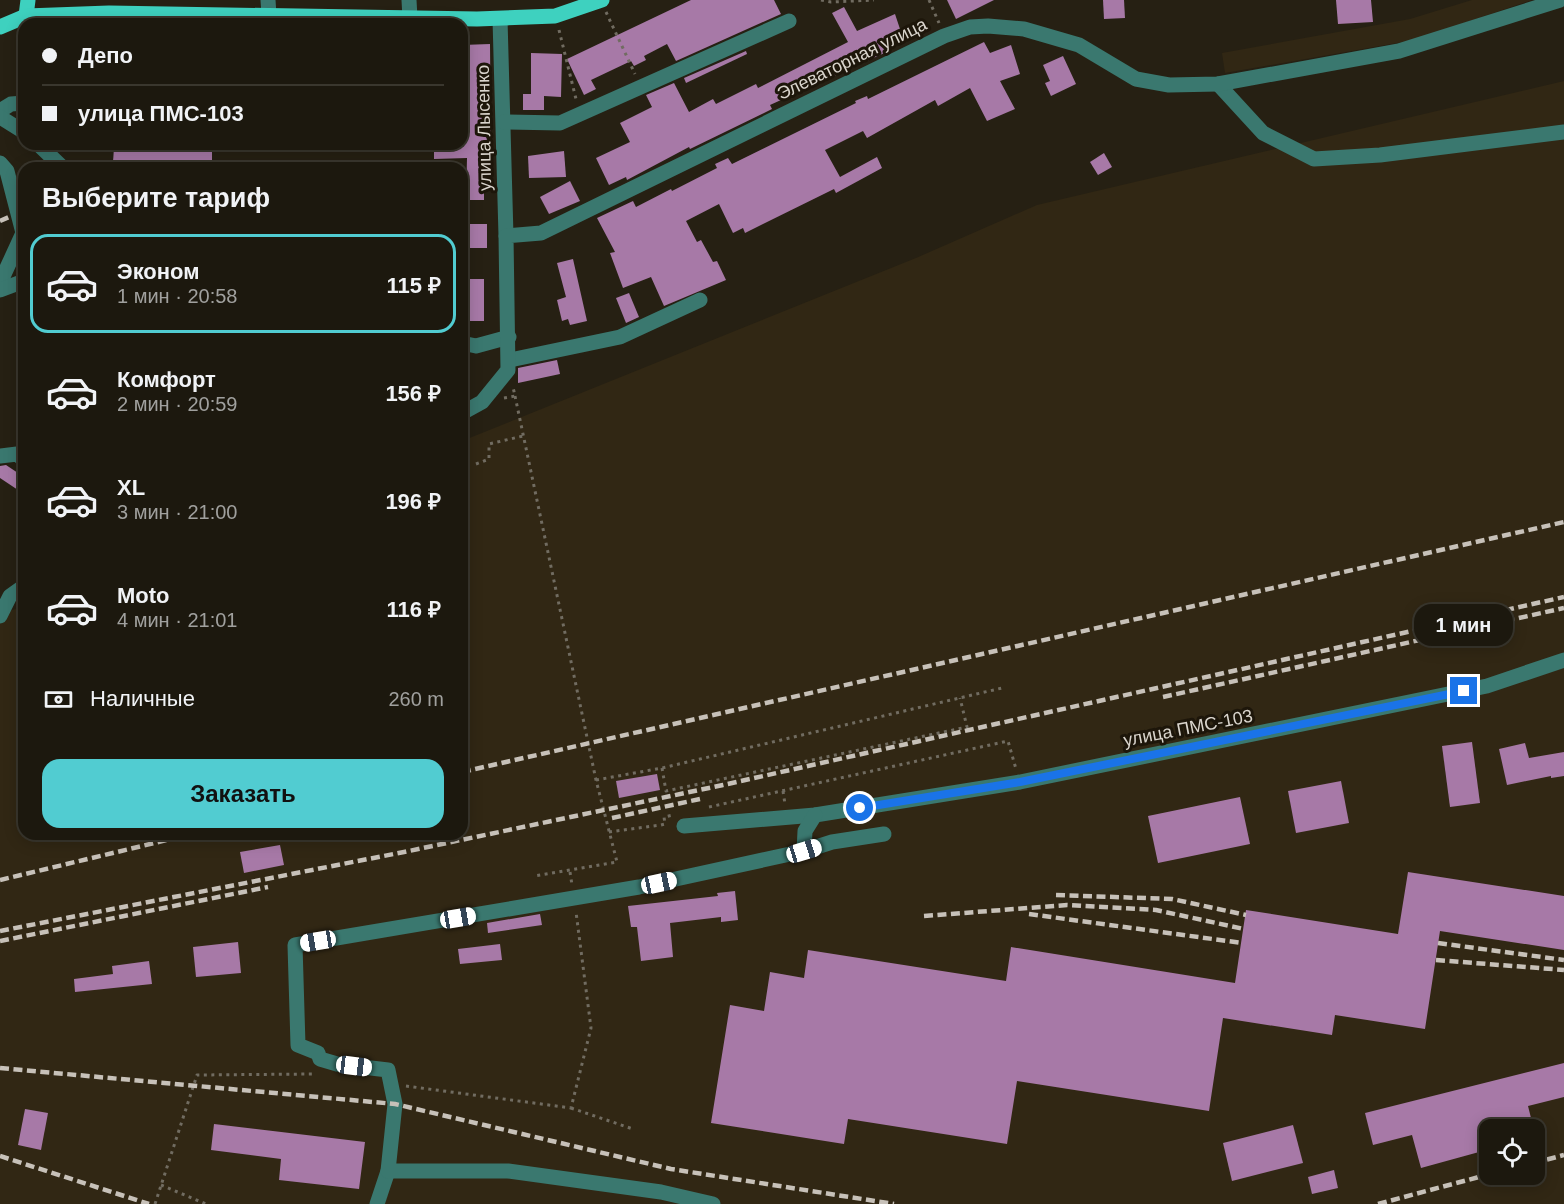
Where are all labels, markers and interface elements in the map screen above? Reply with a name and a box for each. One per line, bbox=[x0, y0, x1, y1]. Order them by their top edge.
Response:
street label: Элеваторная улица bbox=[774, 14, 931, 104]
text: Депо bbox=[78, 43, 133, 68]
street label: улица Лысенко bbox=[473, 65, 495, 191]
text: улица ПМС-103 bbox=[78, 101, 244, 126]
text: Выберите тариф bbox=[42, 183, 270, 213]
icon: car bbox=[45, 257, 99, 311]
text: Эконом bbox=[117, 259, 200, 284]
text: 115 ₽ bbox=[387, 273, 441, 298]
text: 1 мин · 20:58 bbox=[117, 285, 237, 307]
icon: car bbox=[45, 365, 99, 419]
text: Комфорт bbox=[117, 367, 216, 392]
text: 156 ₽ bbox=[385, 381, 441, 406]
text: 2 мин · 20:59 bbox=[117, 393, 237, 415]
icon: car bbox=[45, 473, 99, 527]
text: XL bbox=[117, 475, 145, 500]
text: 196 ₽ bbox=[385, 489, 441, 514]
text: 3 мин · 21:00 bbox=[117, 501, 237, 523]
icon: car bbox=[45, 581, 99, 635]
text: Moto bbox=[117, 583, 170, 608]
text: 116 ₽ bbox=[387, 597, 441, 622]
callout: 1 мин bbox=[1414, 604, 1514, 646]
text: 4 мин · 21:01 bbox=[117, 609, 237, 631]
text: 1 мин bbox=[1436, 614, 1491, 636]
route end bbox=[1450, 677, 1477, 704]
icon: cash bbox=[42, 683, 75, 716]
text: Наличные bbox=[90, 686, 195, 711]
text: 260 m bbox=[388, 688, 444, 710]
street label: улица ПМС-103 bbox=[1122, 706, 1254, 750]
button: Заказать bbox=[42, 759, 444, 828]
route start bbox=[846, 794, 873, 821]
car bbox=[784, 837, 824, 865]
car bbox=[640, 870, 678, 896]
car bbox=[439, 906, 477, 930]
car bbox=[299, 929, 337, 953]
car bbox=[335, 1055, 373, 1077]
map controls bbox=[1479, 1119, 1545, 1185]
button: locate bbox=[1479, 1119, 1545, 1185]

